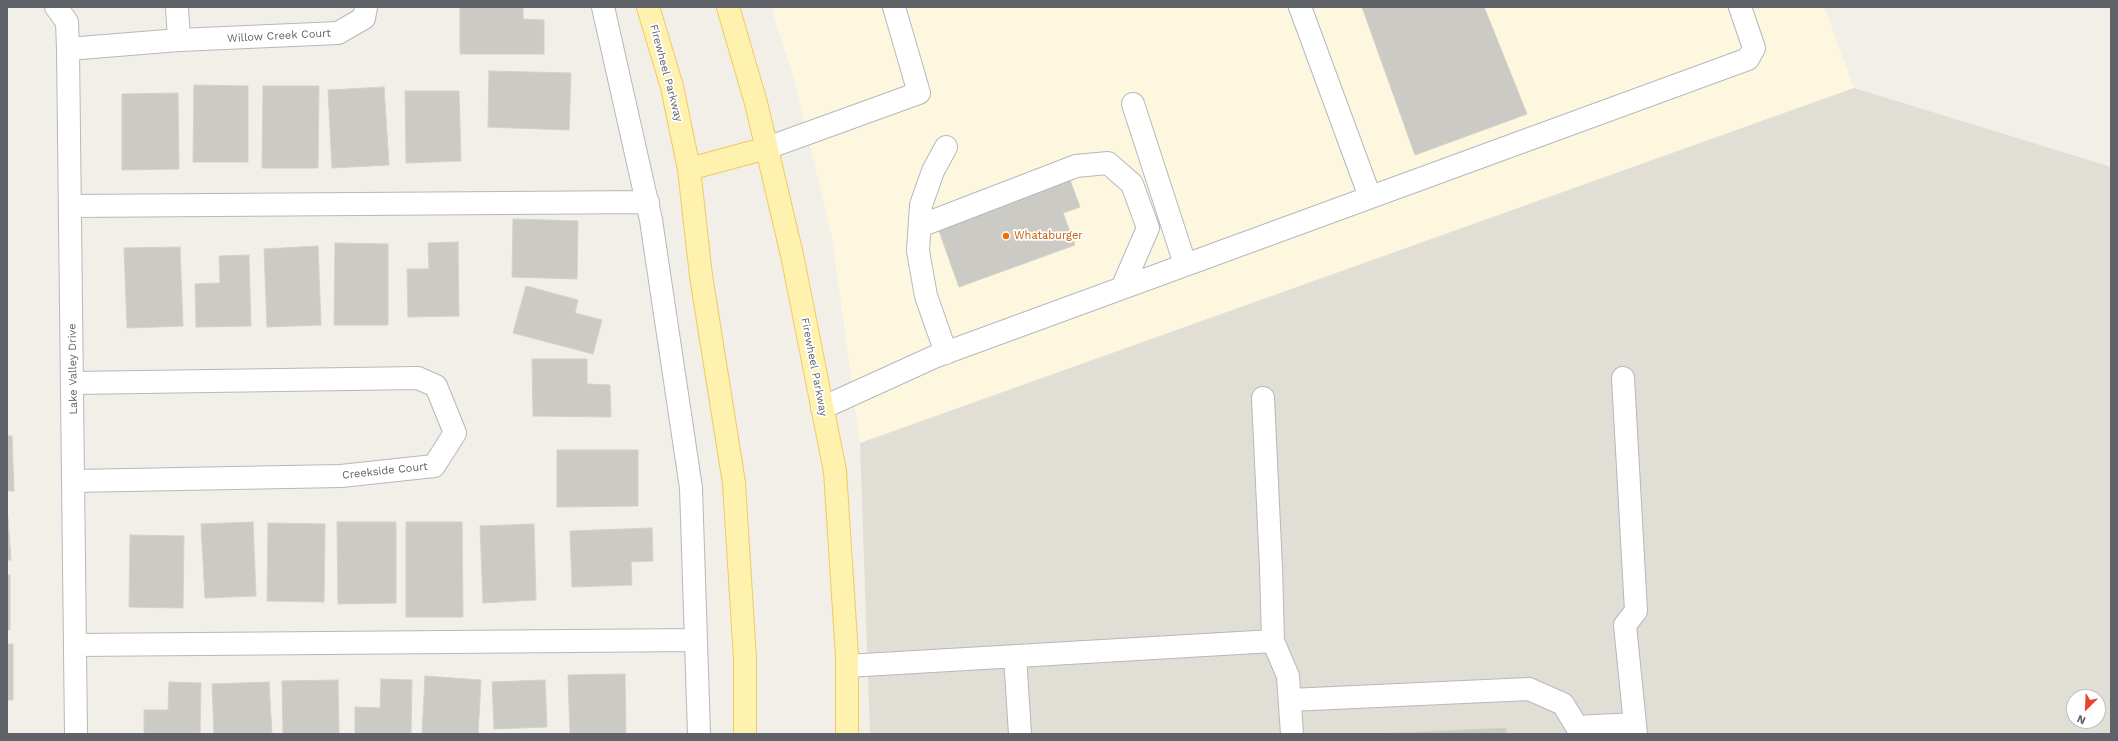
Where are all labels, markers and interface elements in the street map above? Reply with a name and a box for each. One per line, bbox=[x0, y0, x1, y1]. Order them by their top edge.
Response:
street label: Firewheel Parkway bbox=[647, 23, 685, 123]
street label: Willow Creek Court bbox=[227, 27, 331, 45]
place label: Whataburger bbox=[1014, 229, 1083, 243]
marker: Whataburger bbox=[1001, 231, 1011, 241]
street label: Firewheel Parkway bbox=[798, 317, 830, 417]
street label: Lake Valley Drive bbox=[66, 323, 80, 415]
street label: Creekside Court bbox=[342, 460, 428, 482]
north arrow bbox=[2066, 689, 2106, 729]
text: N bbox=[2075, 712, 2088, 727]

